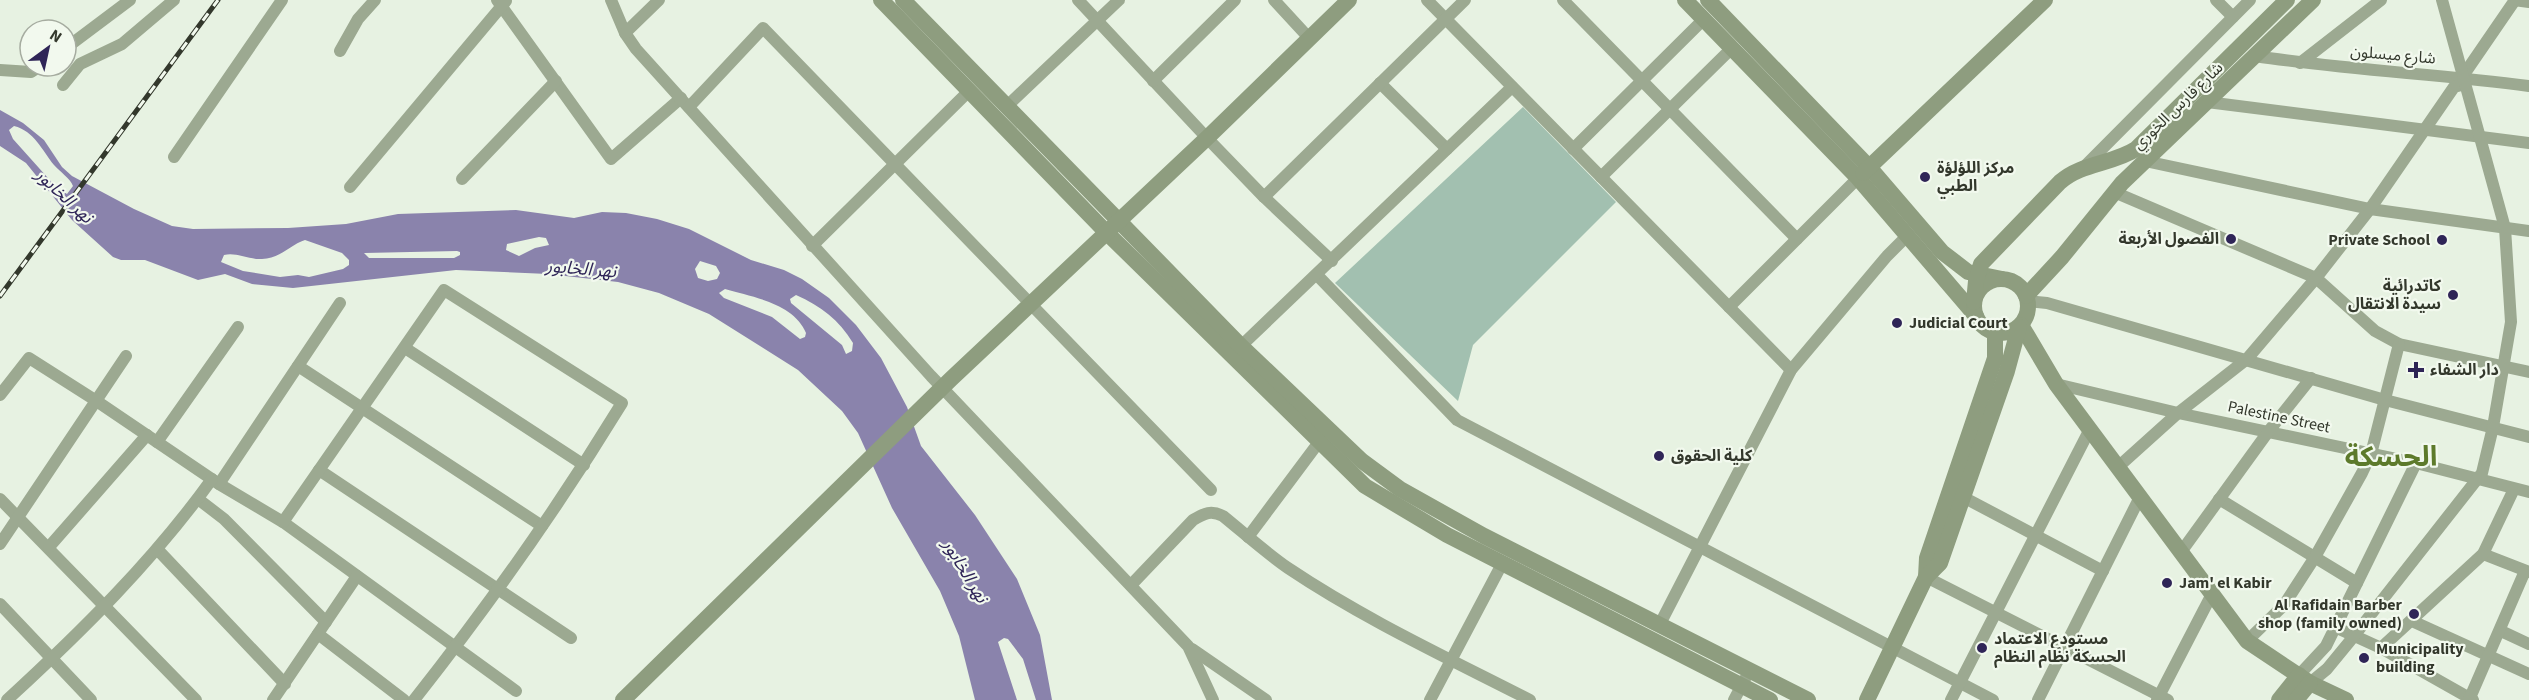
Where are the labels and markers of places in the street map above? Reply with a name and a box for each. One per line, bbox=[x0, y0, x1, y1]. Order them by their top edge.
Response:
place label: مركز اللؤلؤة الطبي bbox=[1937, 157, 2014, 199]
marker: مركز اللؤلؤة الطبي bbox=[1918, 170, 1932, 184]
place label: الفصول الأربعة bbox=[2119, 228, 2219, 250]
place label: Private School bbox=[2328, 229, 2430, 251]
marker: الفصول الأربعة bbox=[2224, 232, 2238, 246]
marker: Private School bbox=[2435, 233, 2449, 247]
place label: كاتدرائية سيدة الانتقال bbox=[2348, 275, 2442, 315]
marker: كاتدرائية سيدة الانتقال bbox=[2446, 288, 2460, 302]
place label: Judicial Court bbox=[1909, 312, 2008, 334]
marker: Judicial Court bbox=[1890, 316, 1904, 330]
place label: دار الشفاء bbox=[2430, 359, 2499, 381]
marker: دار الشفاء bbox=[2407, 361, 2425, 379]
place label: كلية الحقوق bbox=[1671, 445, 1753, 467]
marker: كلية الحقوق bbox=[1652, 449, 1666, 463]
place label: Jam' el Kabir bbox=[2179, 572, 2272, 594]
marker: Jam' el Kabir bbox=[2160, 576, 2174, 590]
place label: Al Rafidain Barber shop (family owned) bbox=[2258, 594, 2403, 634]
marker: Al Rafidain Barber shop (family owned) bbox=[2407, 607, 2421, 621]
place label: مستودع الاعتماد الحسكة نظام النظام bbox=[1994, 628, 2126, 668]
place label: Municipality building bbox=[2376, 638, 2464, 678]
marker: مستودع الاعتماد الحسكة نظام النظام bbox=[1975, 641, 1989, 655]
marker: Municipality building bbox=[2357, 651, 2371, 665]

